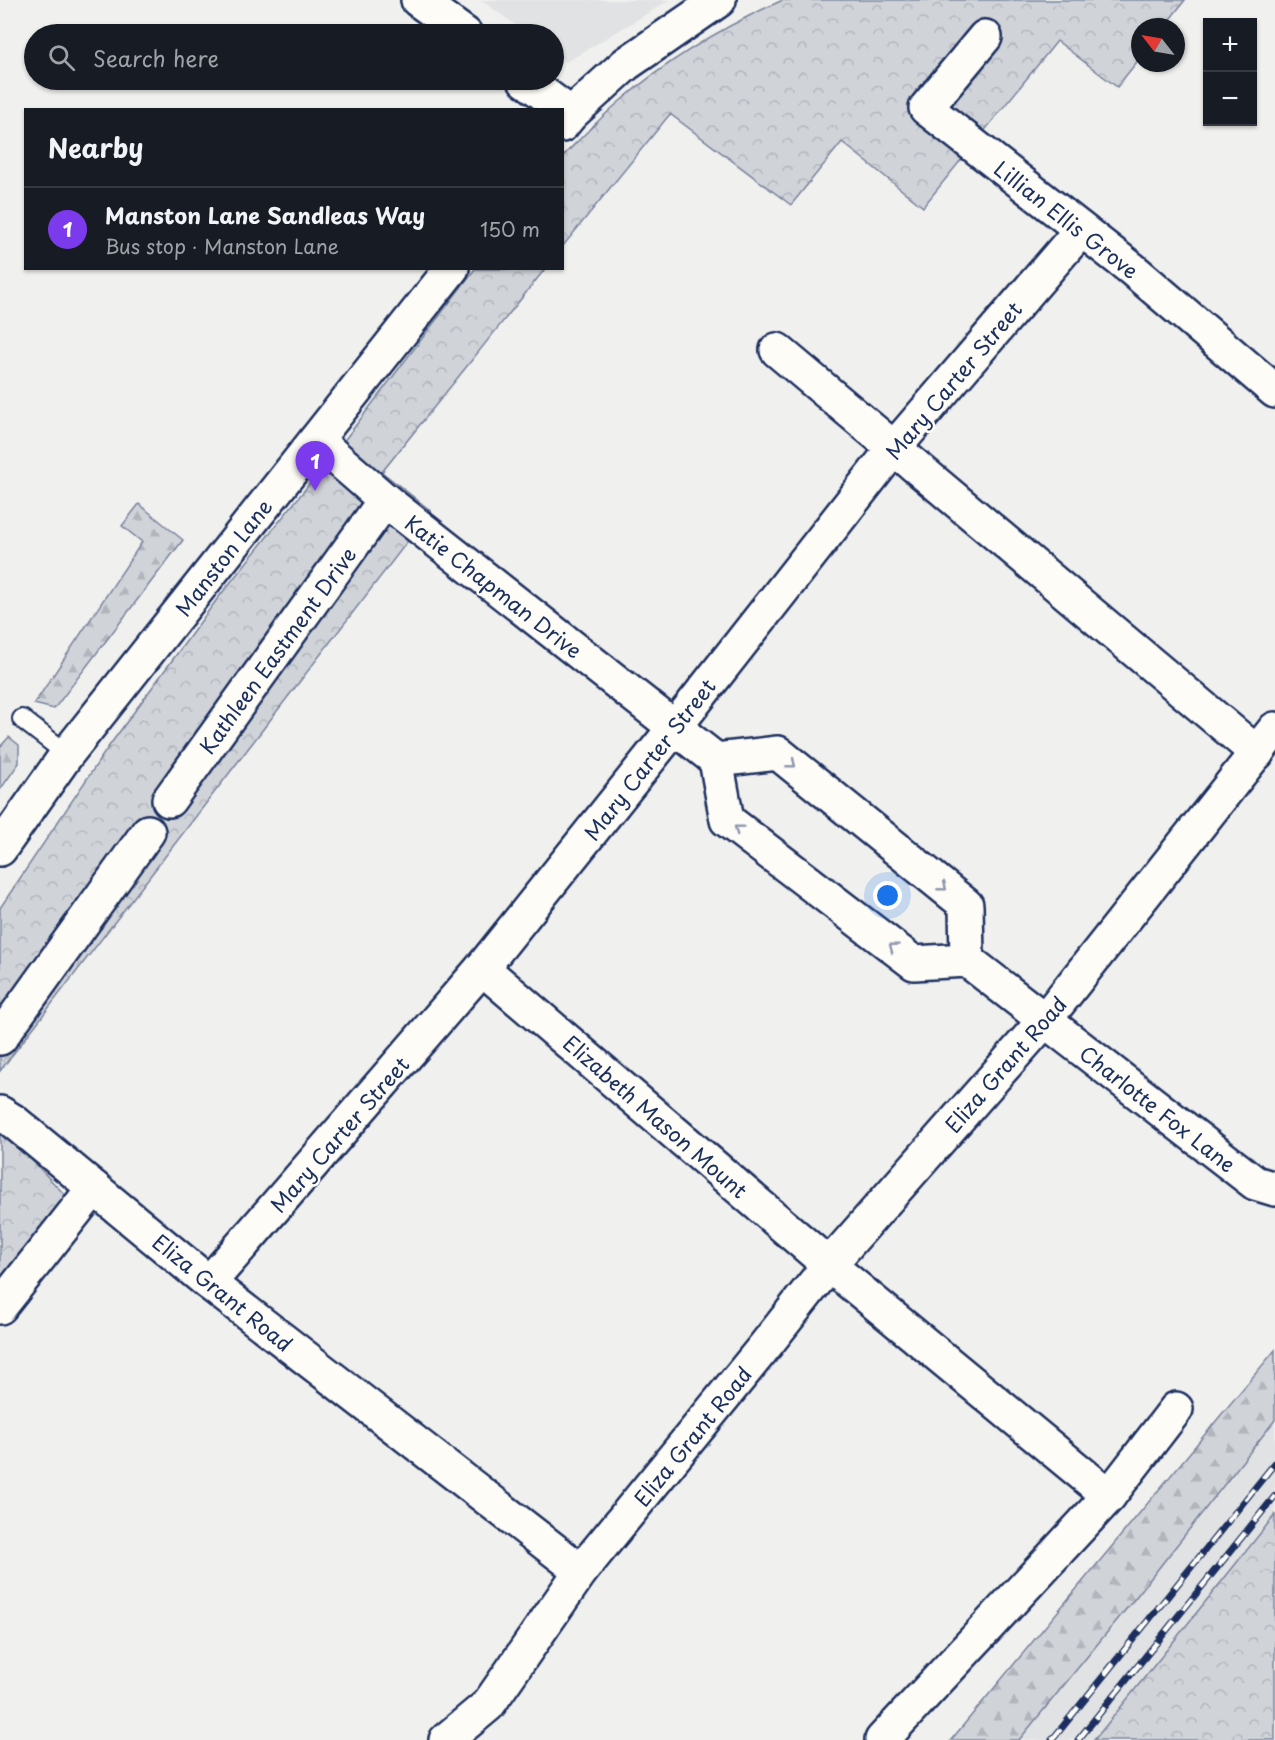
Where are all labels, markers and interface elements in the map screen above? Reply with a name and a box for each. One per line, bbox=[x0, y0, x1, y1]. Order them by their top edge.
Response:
north arrow bbox=[1131, 18, 1185, 72]
map controls bbox=[1203, 18, 1257, 126]
button: + bbox=[1203, 18, 1257, 72]
search box bbox=[24, 24, 564, 90]
icon: search bbox=[45, 41, 78, 74]
text: Search here bbox=[93, 41, 219, 74]
button: − bbox=[1203, 72, 1257, 126]
text: Nearby bbox=[48, 128, 143, 167]
street label: Lillian Ellis Grove bbox=[988, 152, 1146, 286]
text: Manston Lane Sandleas Way bbox=[105, 198, 425, 231]
text: 1 bbox=[63, 214, 72, 244]
text: 150 m bbox=[480, 214, 540, 244]
text: Bus stop · Manston Lane bbox=[105, 231, 339, 261]
street label: Mary Carter Street bbox=[877, 294, 1029, 466]
pin: 1 bbox=[296, 442, 334, 491]
street label: Manston Lane bbox=[167, 491, 279, 623]
street label: Katie Chapman Drive bbox=[399, 507, 589, 665]
street label: Kathleen Eastment Drive bbox=[191, 540, 363, 760]
street label: Mary Carter Street bbox=[575, 671, 723, 847]
one-way arrow bbox=[785, 757, 796, 768]
one-way arrow bbox=[734, 825, 745, 836]
one-way arrow bbox=[937, 879, 948, 890]
your location bbox=[873, 881, 902, 910]
one-way arrow bbox=[889, 943, 900, 954]
street label: Eliza Grant Road bbox=[937, 989, 1073, 1139]
street label: Elizabeth Mason Mount bbox=[557, 1027, 755, 1205]
street label: Charlotte Fox Lane bbox=[1073, 1037, 1243, 1179]
street label: Mary Carter Street bbox=[262, 1049, 416, 1219]
street label: Eliza Grant Road bbox=[146, 1225, 300, 1359]
street label: Eliza Grant Road bbox=[625, 1359, 759, 1513]

